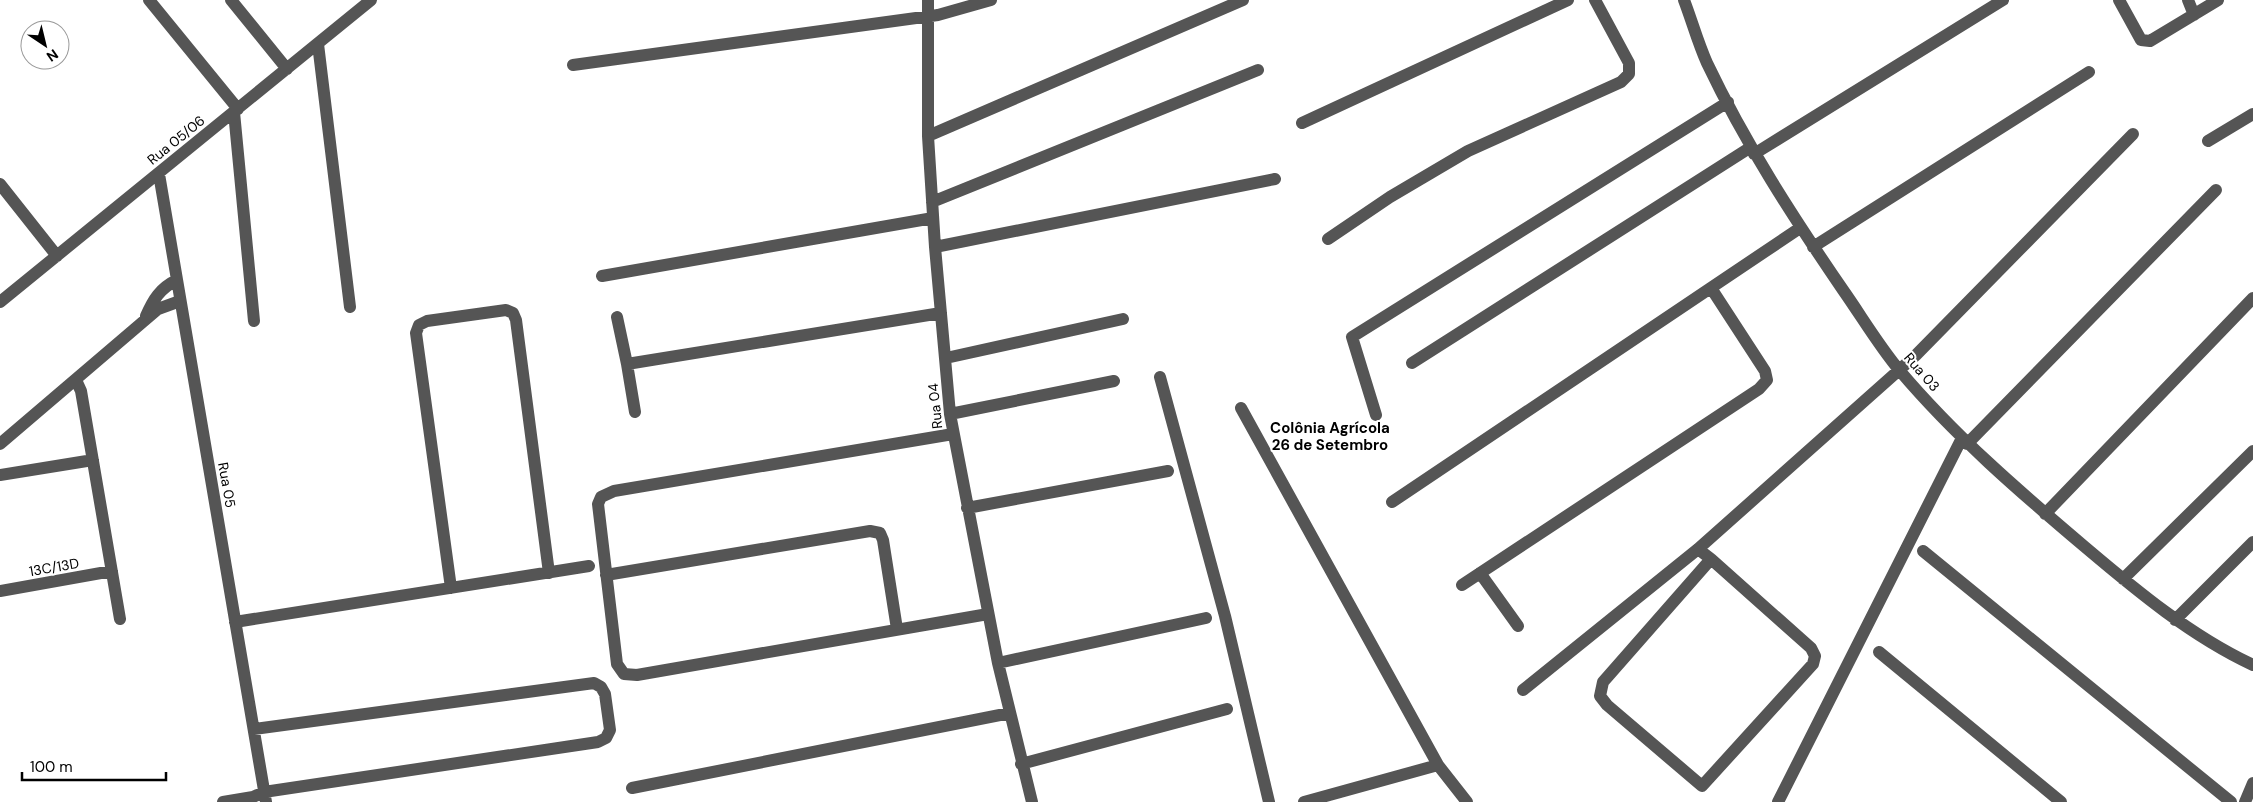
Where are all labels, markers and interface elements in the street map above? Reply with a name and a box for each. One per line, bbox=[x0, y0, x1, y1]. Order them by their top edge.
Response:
north arrow bbox=[20, 20, 70, 70]
text: N bbox=[43, 45, 62, 66]
street label: Rua 05/06 bbox=[144, 111, 208, 169]
street label: Rua 03 bbox=[1900, 349, 1944, 395]
street label: Rua 04 bbox=[924, 382, 946, 430]
district label: Colônia Agrícola 26 de Setembro bbox=[1270, 418, 1390, 455]
street label: Rua 05 bbox=[214, 461, 240, 509]
street label: 13C/13D bbox=[28, 554, 80, 580]
scale bar bbox=[22, 750, 166, 782]
text: 100 m bbox=[30, 757, 73, 777]

